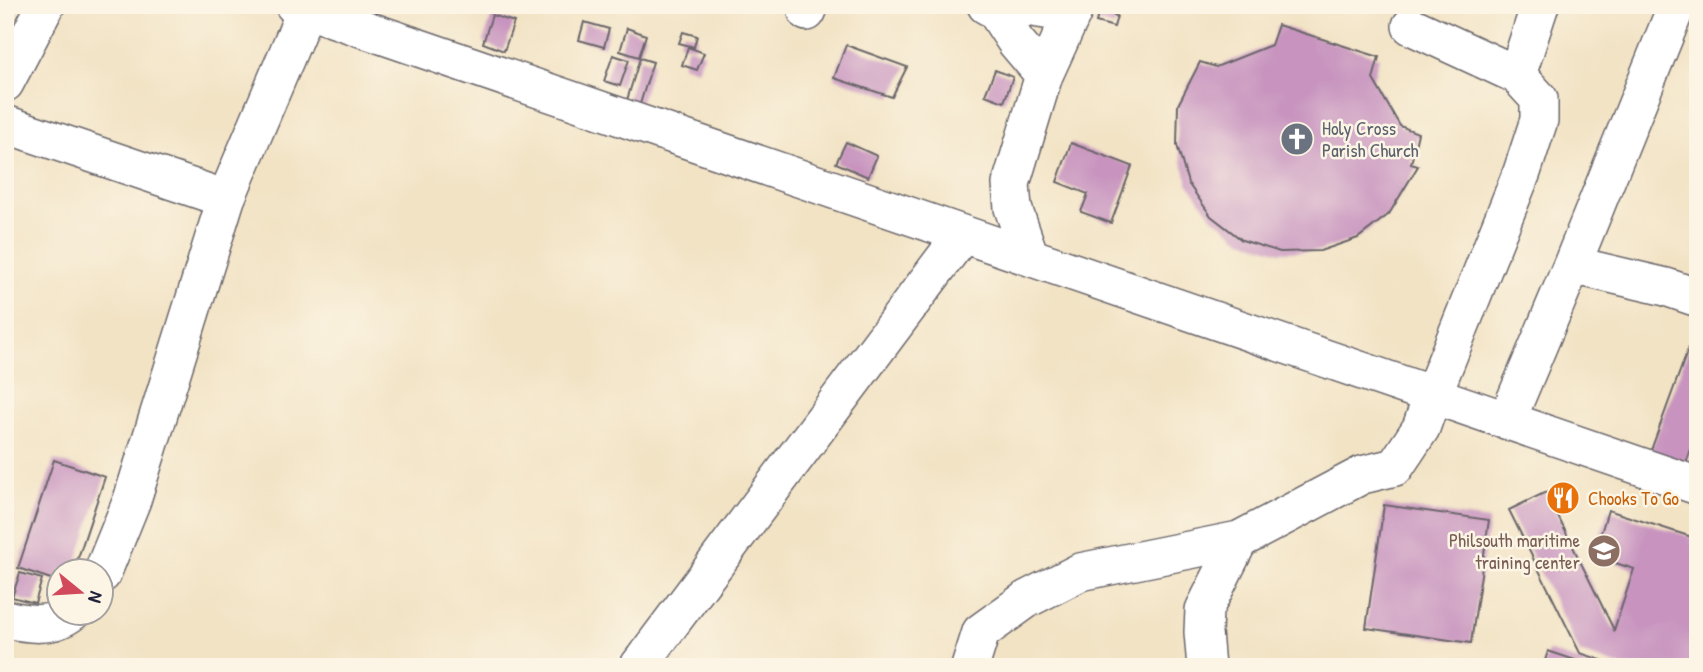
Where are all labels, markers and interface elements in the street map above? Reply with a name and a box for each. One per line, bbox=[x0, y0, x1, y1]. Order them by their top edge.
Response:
place label: Holy Cross Parish Church bbox=[1322, 115, 1419, 163]
church icon: Holy Cross Parish Church bbox=[1278, 120, 1316, 158]
restaurant icon: Chooks To Go bbox=[1544, 479, 1582, 517]
place label: Chooks To Go bbox=[1588, 485, 1679, 511]
place label: Philsouth maritime training center bbox=[1449, 527, 1581, 575]
school or university icon: Philsouth maritime training center bbox=[1585, 532, 1623, 570]
north arrow bbox=[46, 556, 116, 626]
text: N bbox=[82, 588, 110, 606]

